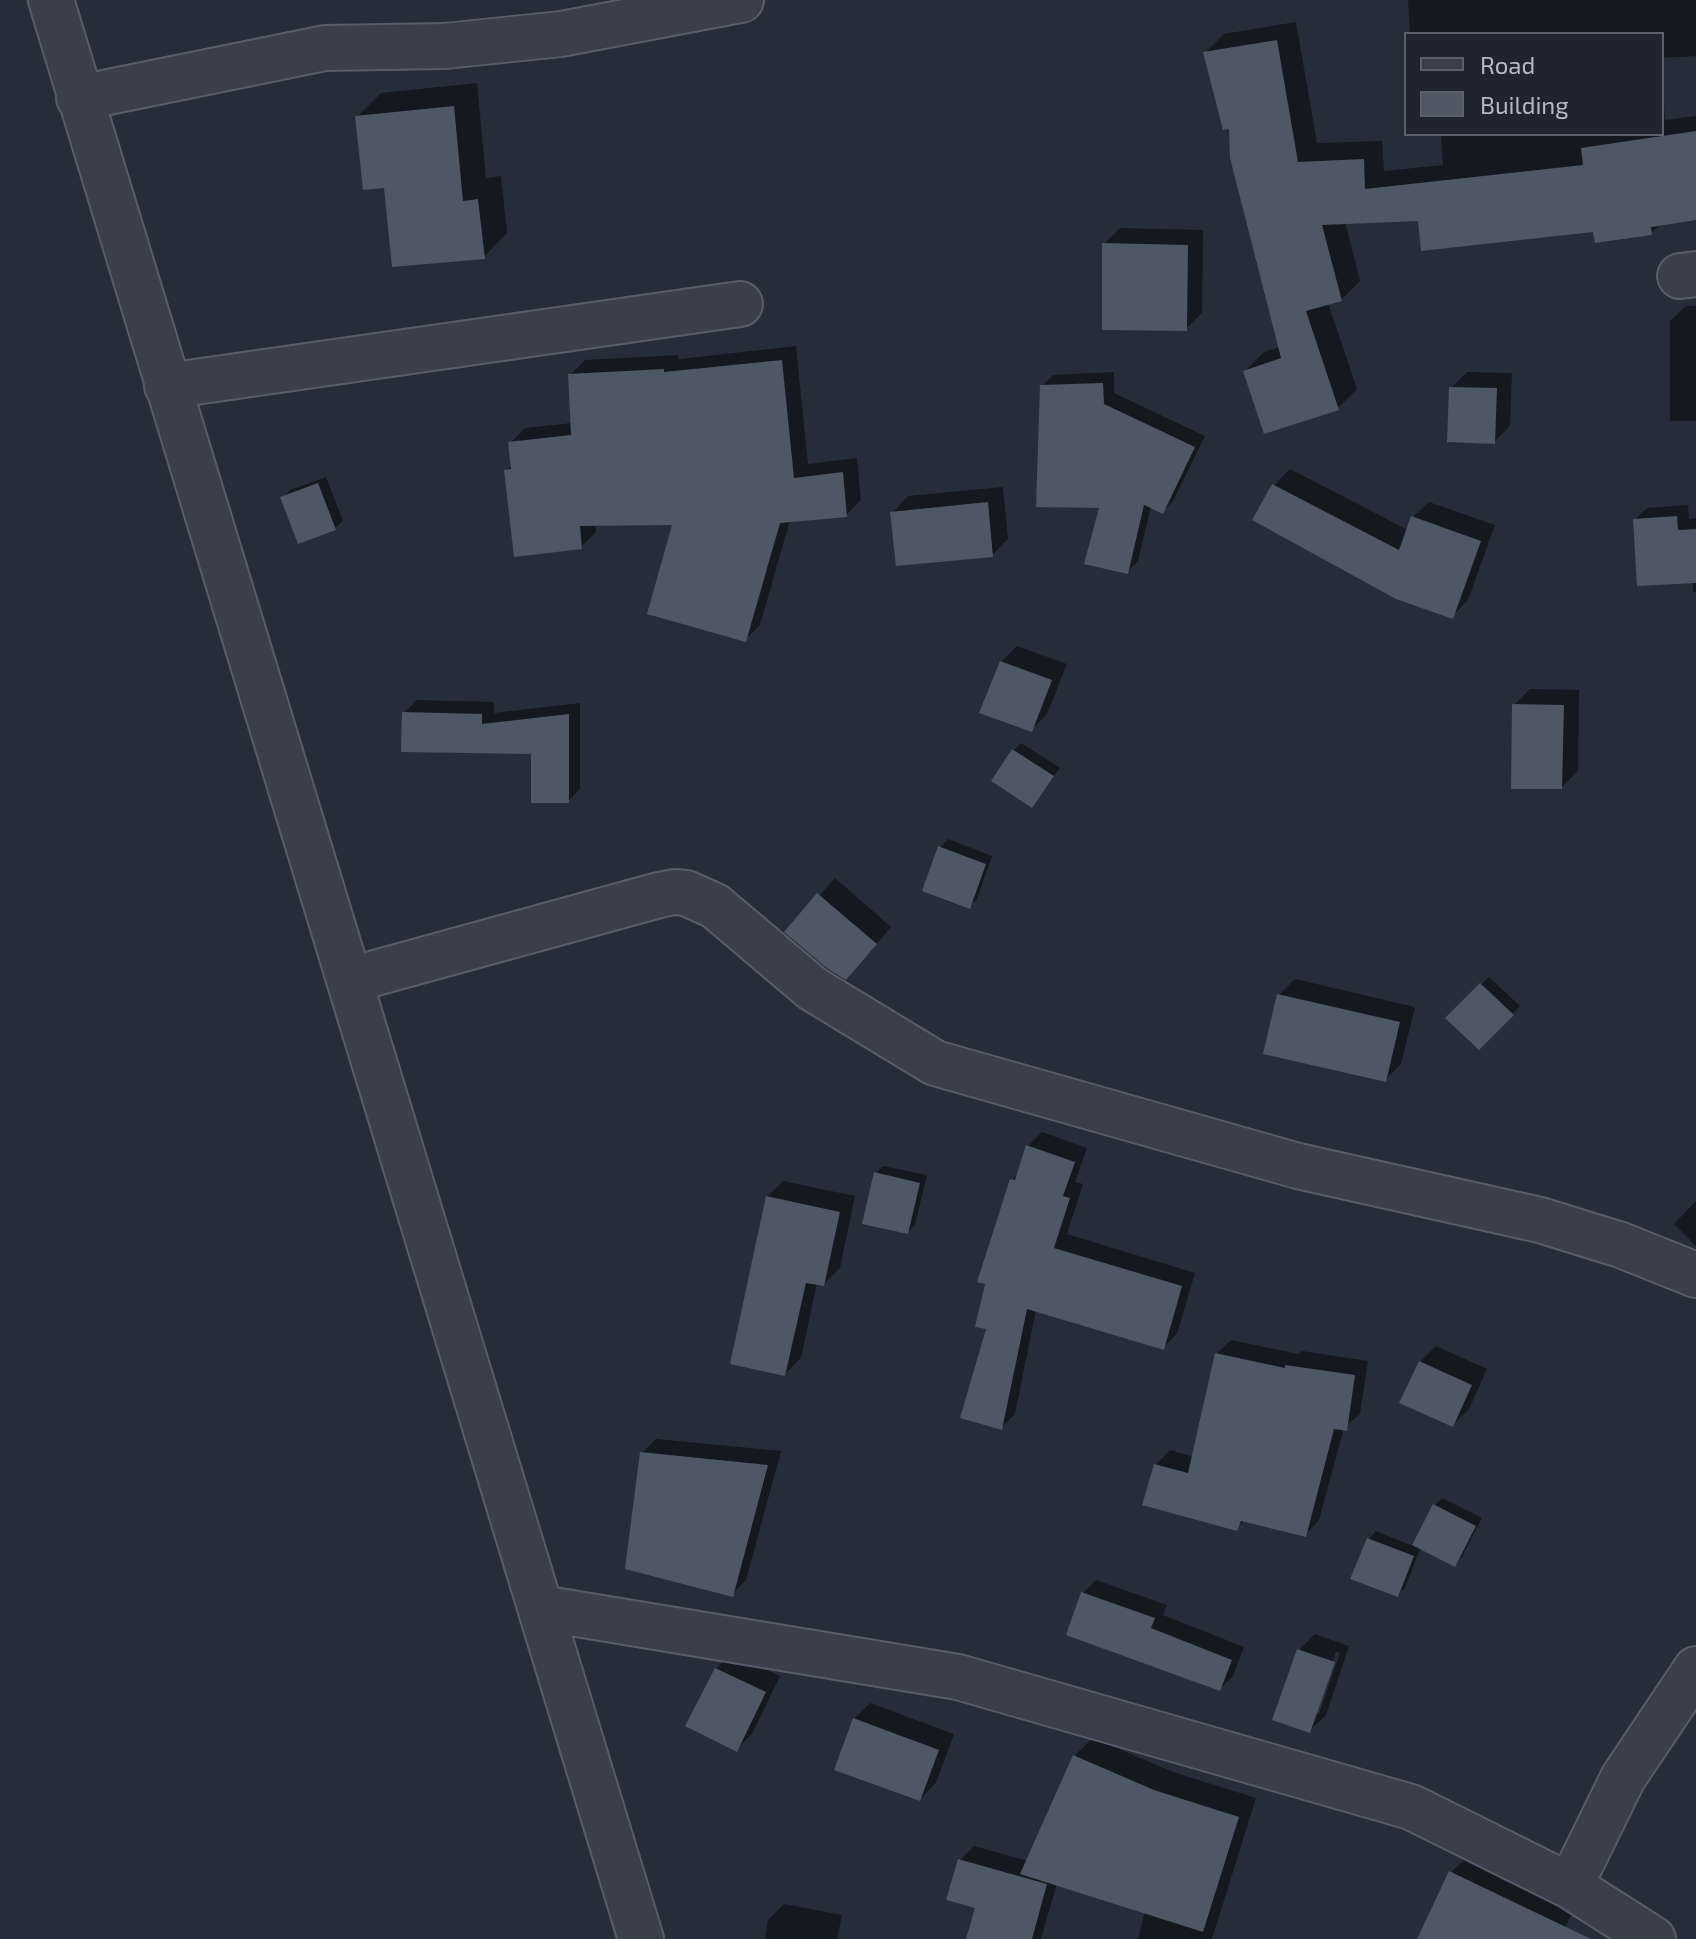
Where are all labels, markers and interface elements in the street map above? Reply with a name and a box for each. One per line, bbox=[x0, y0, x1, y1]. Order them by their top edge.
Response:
legend bbox=[1404, 32, 1664, 136]
text: Road bbox=[1480, 50, 1535, 79]
text: Building bbox=[1480, 90, 1569, 119]

